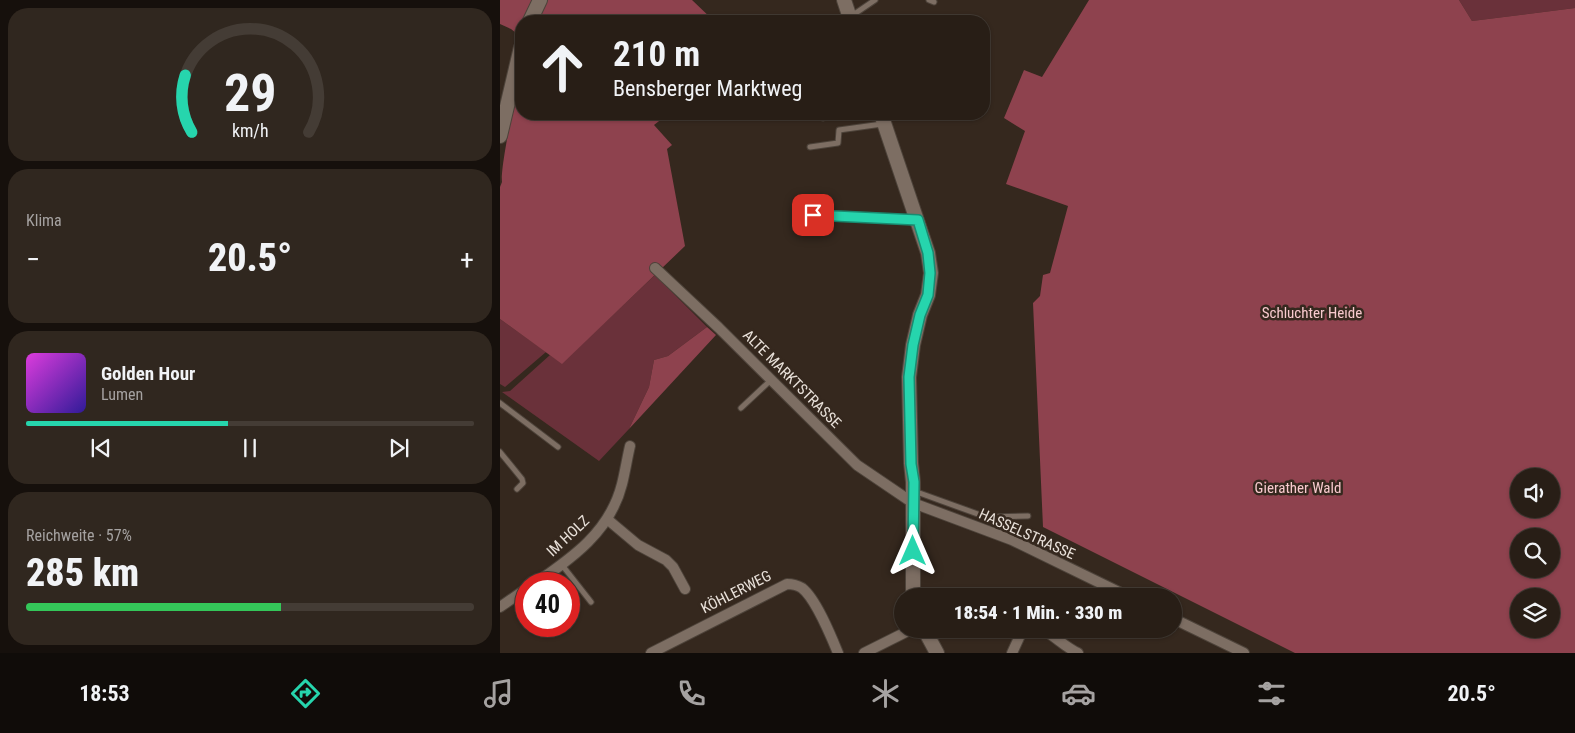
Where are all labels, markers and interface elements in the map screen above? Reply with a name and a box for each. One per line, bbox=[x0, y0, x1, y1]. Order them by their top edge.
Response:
text: 210 m bbox=[613, 34, 700, 75]
icon: ahead bbox=[530, 35, 595, 100]
text: 29 bbox=[224, 63, 276, 124]
text: Bensberger Marktweg bbox=[613, 76, 802, 101]
text: km/h bbox=[232, 120, 268, 141]
pin bbox=[792, 194, 834, 236]
icon: arrive bbox=[799, 201, 827, 229]
text: Klima bbox=[26, 211, 62, 230]
text: 20.5° bbox=[208, 236, 292, 280]
text: − bbox=[26, 243, 40, 276]
text: + bbox=[460, 243, 474, 276]
park label: Schluchter Heide bbox=[1262, 304, 1362, 322]
street label: ALTE MARKTSTRASSE bbox=[739, 326, 845, 432]
text: Golden Hour bbox=[101, 362, 195, 385]
text: Lumen bbox=[101, 385, 143, 404]
icon: previous bbox=[87, 434, 115, 462]
icon: pause bbox=[236, 434, 264, 462]
icon: next bbox=[385, 434, 413, 462]
map controls bbox=[1510, 468, 1560, 638]
button: sound bbox=[1510, 468, 1560, 518]
park label: Gierather Wald bbox=[1255, 479, 1341, 497]
street label: HASSELSTRASSE bbox=[976, 505, 1078, 563]
street label: IM HOLZ bbox=[543, 512, 593, 560]
position arrow bbox=[886, 524, 938, 576]
text: Reichweite · 57% bbox=[26, 526, 132, 545]
button: search bbox=[1510, 528, 1560, 578]
text: 285 km bbox=[26, 551, 139, 595]
street label: KÖHLERWEG bbox=[698, 567, 774, 617]
speed limit sign: 40 bbox=[515, 572, 580, 637]
button: layers bbox=[1510, 588, 1560, 638]
text: 18:54 · 1 Min. · 330 m bbox=[954, 601, 1122, 624]
icon: directions bbox=[288, 676, 323, 711]
icon: music bbox=[481, 676, 516, 711]
icon: phone bbox=[674, 676, 709, 711]
icon: climate bbox=[868, 676, 903, 711]
icon: car bbox=[1061, 676, 1096, 711]
icon: filters bbox=[1254, 676, 1289, 711]
text: 18:53 bbox=[79, 681, 130, 706]
text: 20.5° bbox=[1447, 681, 1496, 706]

